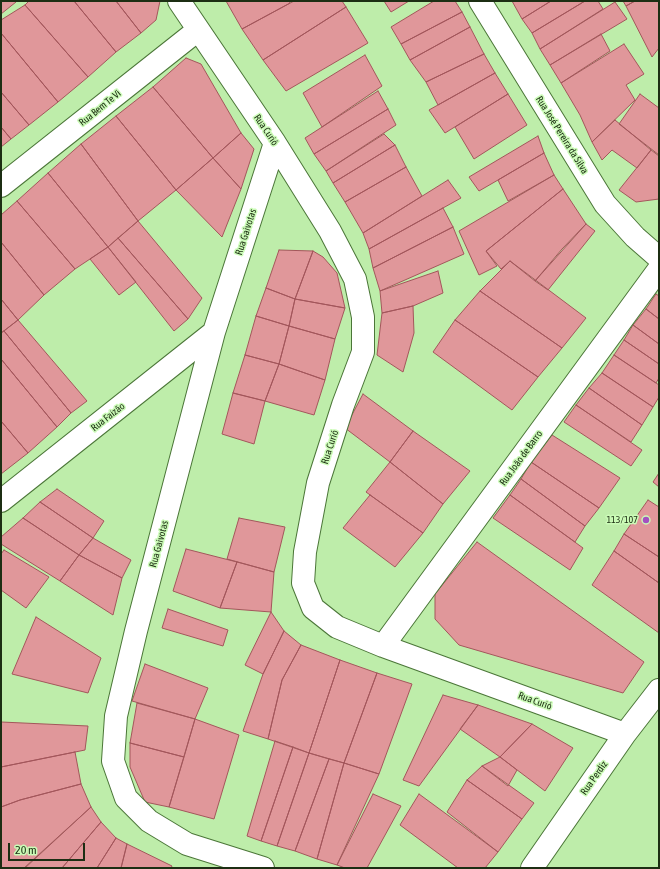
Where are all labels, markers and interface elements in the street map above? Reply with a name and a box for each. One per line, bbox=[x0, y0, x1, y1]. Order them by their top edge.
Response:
street label: Rua Bem Te Vi bbox=[77, 87, 123, 129]
street label: Rua José Pereira da Silva bbox=[533, 94, 591, 176]
street label: Rua Curió bbox=[251, 112, 281, 148]
street label: Rua Gaivotas bbox=[233, 207, 259, 257]
street label: Rua Faizão bbox=[89, 400, 127, 434]
street label: Rua Curió bbox=[319, 428, 341, 466]
street label: Rua João de Barro bbox=[497, 428, 545, 488]
place label: 113/107 bbox=[606, 514, 638, 526]
marker: 113/107 bbox=[641, 515, 651, 525]
street label: Rua Gaivotas bbox=[147, 519, 171, 569]
street label: Rua Curió bbox=[516, 689, 554, 713]
street label: Rua Perdiz bbox=[578, 759, 610, 797]
scale bar bbox=[10, 835, 87, 861]
text: 20 m bbox=[15, 843, 37, 857]

